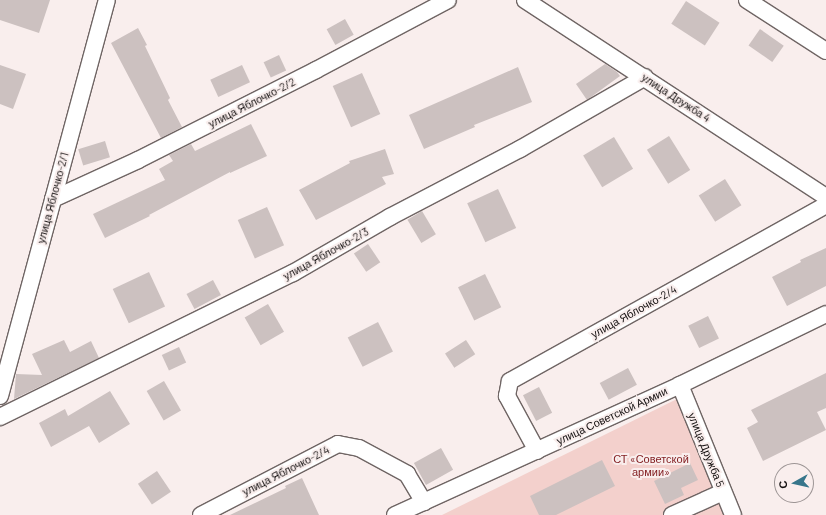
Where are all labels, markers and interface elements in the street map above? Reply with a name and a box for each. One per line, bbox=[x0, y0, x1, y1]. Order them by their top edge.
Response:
street label: улица Дружба 4 bbox=[639, 71, 713, 125]
street label: улица Яблочко-2/2 bbox=[206, 75, 298, 131]
street label: улица Яблочко-2/1 bbox=[34, 151, 72, 245]
street label: улица Яблочко-2/3 bbox=[281, 225, 371, 283]
street label: улица Яблочко-2/4 bbox=[589, 283, 679, 341]
street label: улица Советской Армии bbox=[554, 384, 670, 448]
street label: улица Дружба 5 bbox=[685, 411, 727, 489]
street label: улица Яблочко-2/4 bbox=[240, 443, 332, 499]
park label: СТ «Советской армии» bbox=[613, 453, 689, 479]
north arrow bbox=[774, 463, 814, 503]
text: С bbox=[776, 480, 790, 489]

